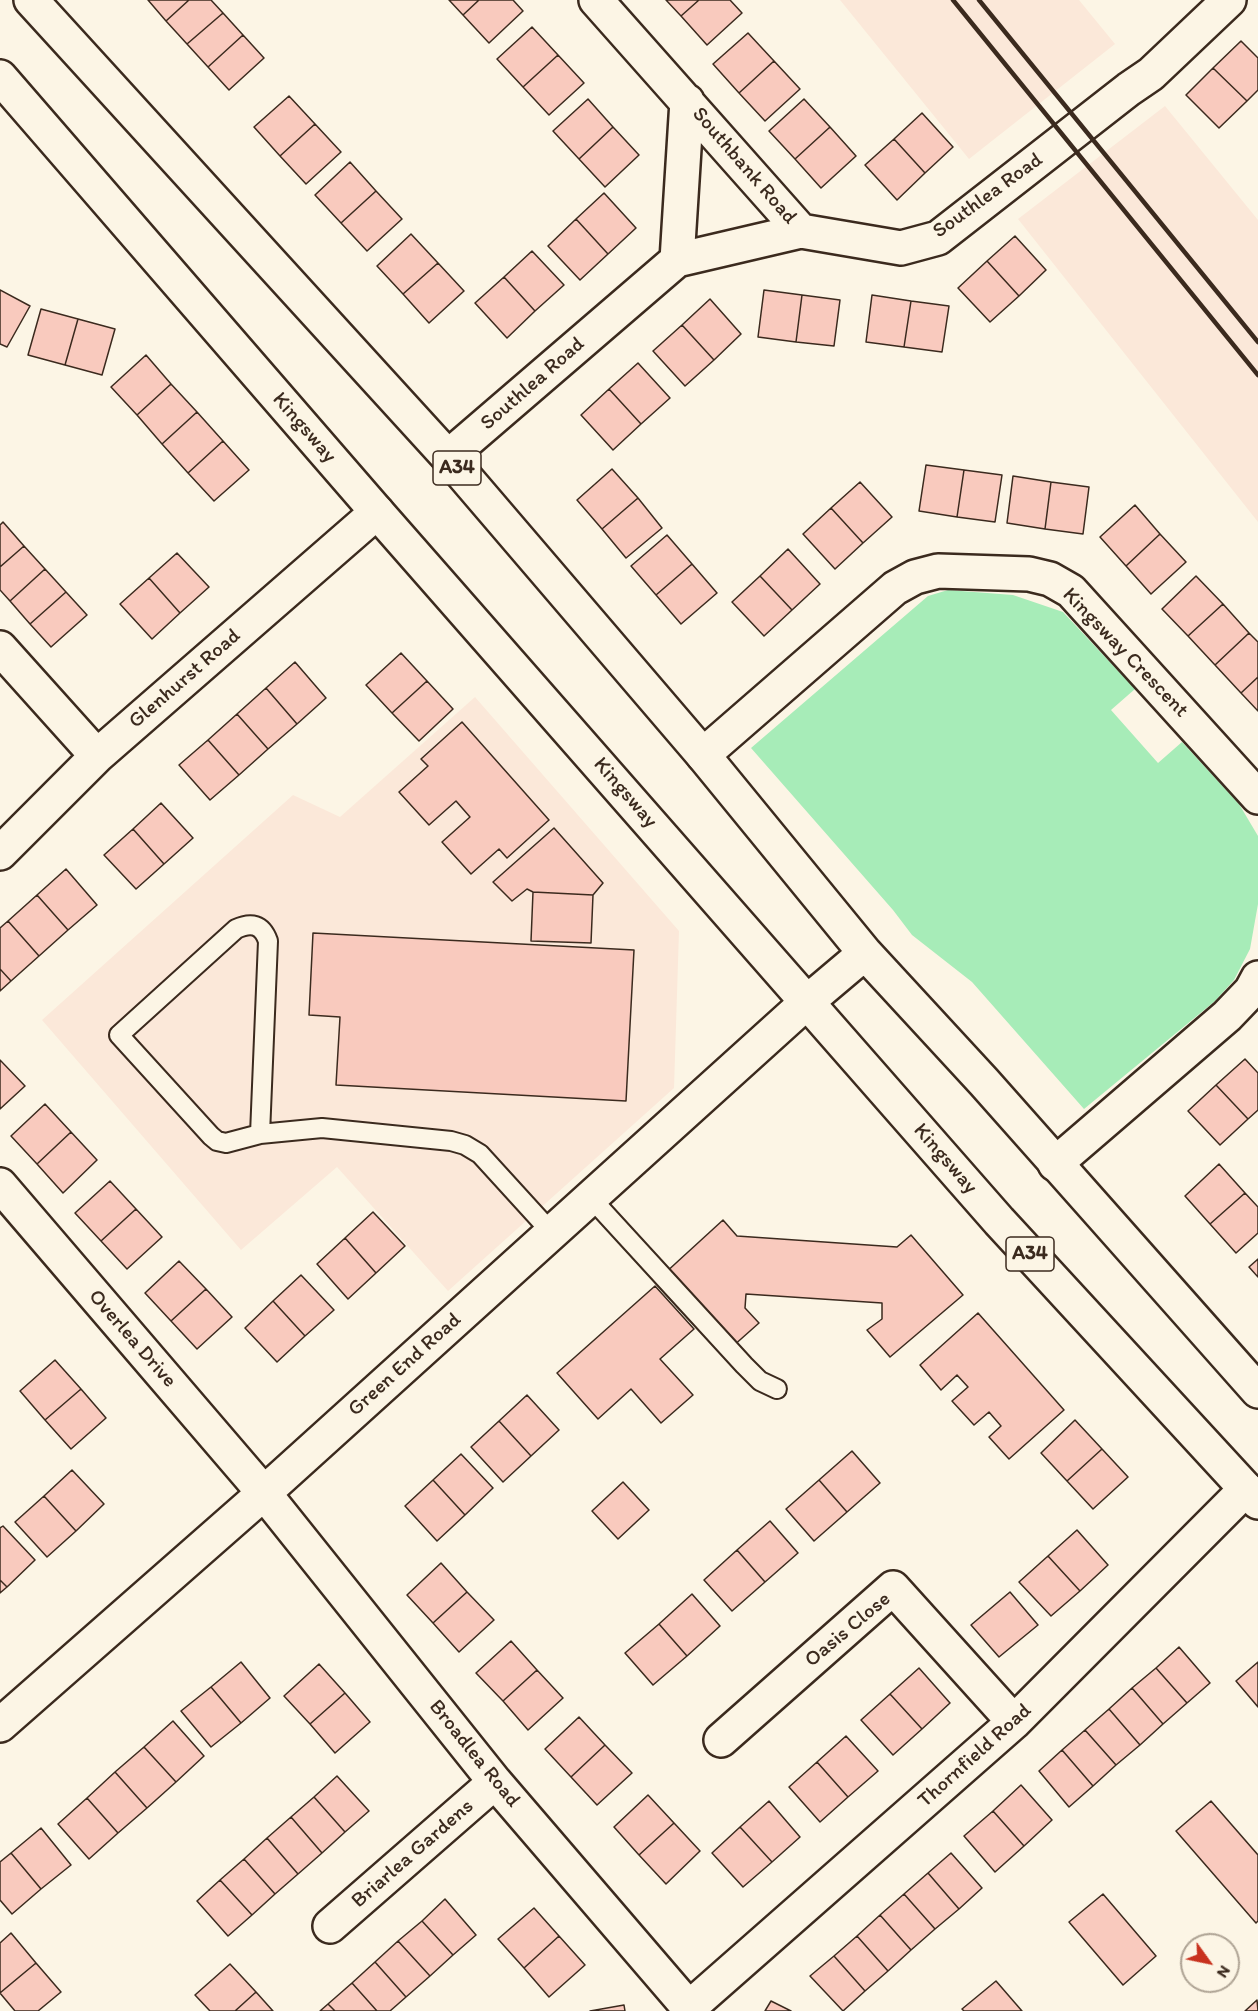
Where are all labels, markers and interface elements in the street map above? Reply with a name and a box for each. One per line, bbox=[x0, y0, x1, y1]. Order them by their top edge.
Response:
street label: Southbank Road bbox=[686, 102, 802, 230]
street label: Southlea Road bbox=[928, 148, 1048, 244]
street label: Southlea Road bbox=[476, 332, 590, 436]
street label: Kingsway bbox=[267, 388, 341, 468]
road number: A34 bbox=[433, 451, 481, 485]
street label: Kingsway Crescent bbox=[1057, 583, 1193, 723]
street label: Glenhurst Road bbox=[124, 624, 246, 734]
street label: Kingsway bbox=[588, 753, 662, 833]
street label: Kingsway bbox=[908, 1119, 982, 1199]
road number: A34 bbox=[1006, 1237, 1054, 1271]
street label: Overlea Drive bbox=[83, 1285, 181, 1393]
street label: Green End Road bbox=[343, 1308, 467, 1422]
street label: Oasis Close bbox=[800, 1587, 896, 1673]
street label: Broadlea Road bbox=[423, 1695, 525, 1813]
street label: Thornfield Road bbox=[913, 1698, 1037, 1814]
street label: Briarlea Gardens bbox=[347, 1794, 479, 1914]
north arrow bbox=[1180, 1933, 1240, 1993]
text: N bbox=[1213, 1962, 1235, 1982]

